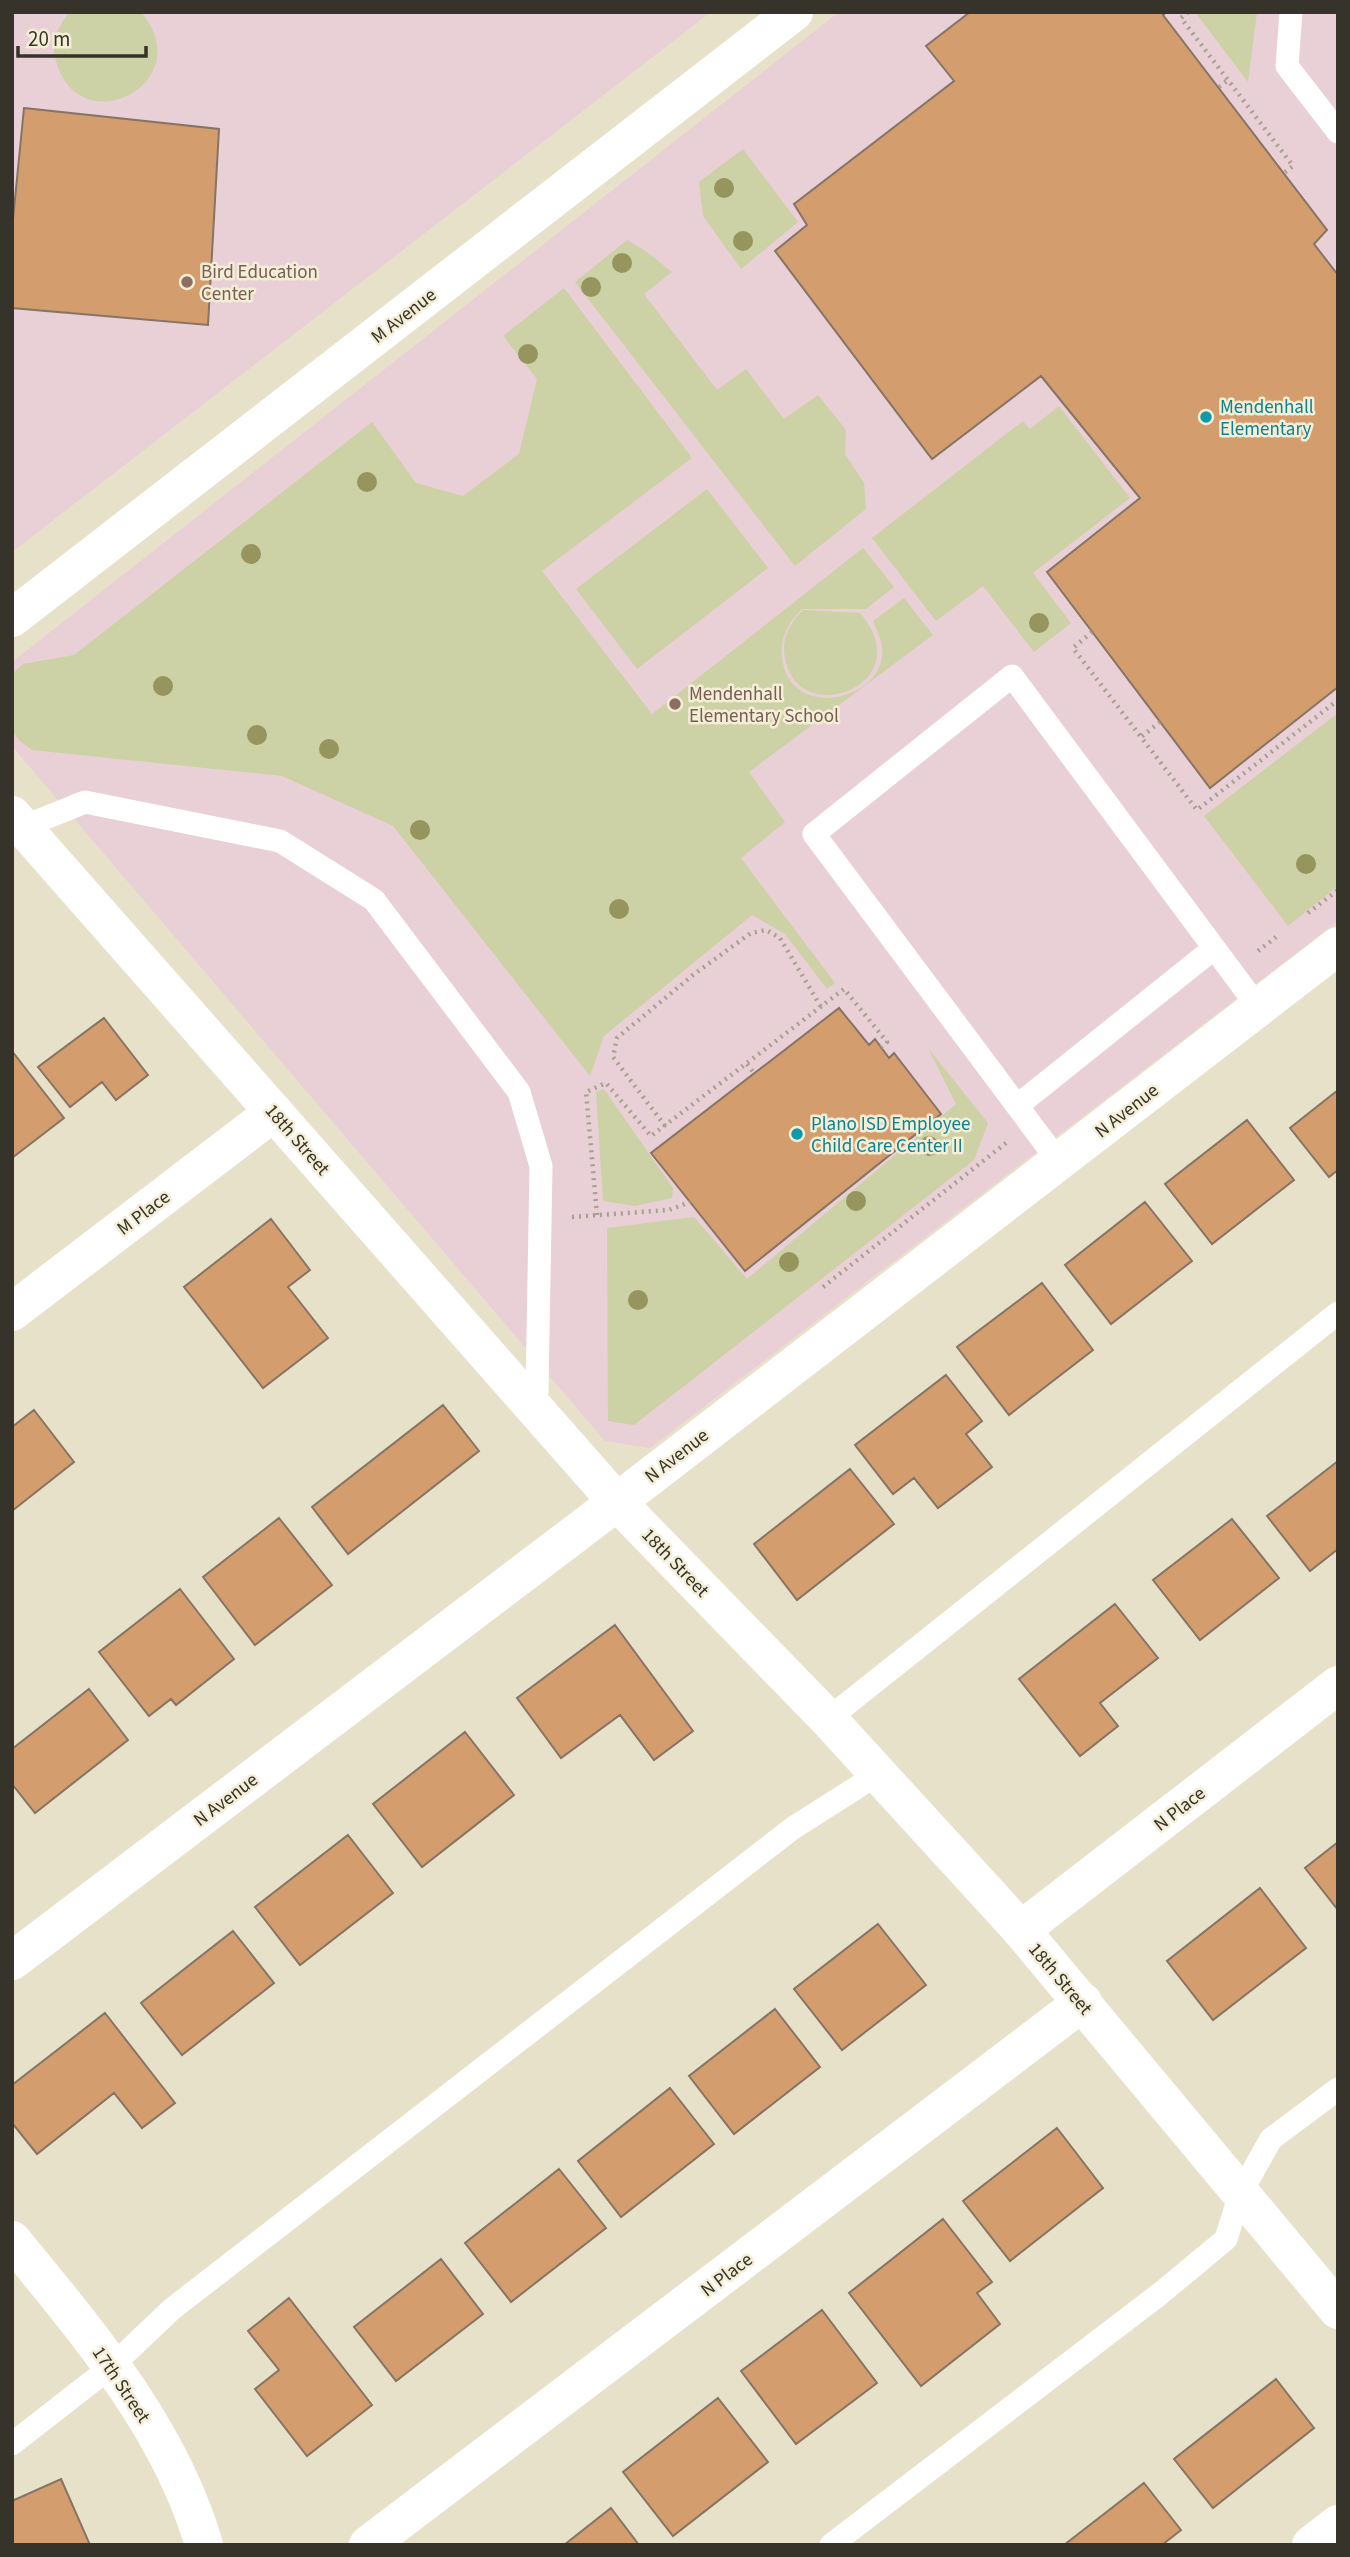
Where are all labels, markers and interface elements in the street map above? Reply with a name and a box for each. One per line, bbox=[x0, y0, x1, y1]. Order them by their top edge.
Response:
scale bar bbox=[18, 14, 145, 58]
text: 20 m bbox=[28, 24, 70, 54]
place label: Bird Education Center bbox=[201, 259, 318, 308]
marker: Bird Education Center bbox=[179, 274, 195, 290]
street label: M Avenue bbox=[366, 282, 442, 350]
place label: Mendenhall Elementary bbox=[1220, 394, 1314, 443]
marker: Mendenhall Elementary bbox=[1198, 409, 1214, 425]
place label: Mendenhall Elementary School bbox=[689, 681, 839, 730]
marker: Mendenhall Elementary School bbox=[667, 696, 683, 712]
street label: N Avenue bbox=[1089, 1078, 1165, 1145]
street label: 18th Street bbox=[258, 1098, 336, 1182]
place label: Plano ISD Employee Child Care Center II bbox=[811, 1111, 970, 1160]
marker: Plano ISD Employee Child Care Center II bbox=[789, 1126, 805, 1142]
street label: M Place bbox=[112, 1184, 176, 1242]
street label: N Avenue bbox=[639, 1423, 715, 1490]
street label: 18th Street bbox=[635, 1522, 715, 1604]
street label: N Avenue bbox=[188, 1767, 264, 1833]
street label: N Place bbox=[1148, 1780, 1211, 1838]
street label: 18th Street bbox=[1022, 1937, 1099, 2021]
street label: N Place bbox=[695, 2247, 759, 2304]
street label: 17th Street bbox=[85, 2341, 157, 2429]

